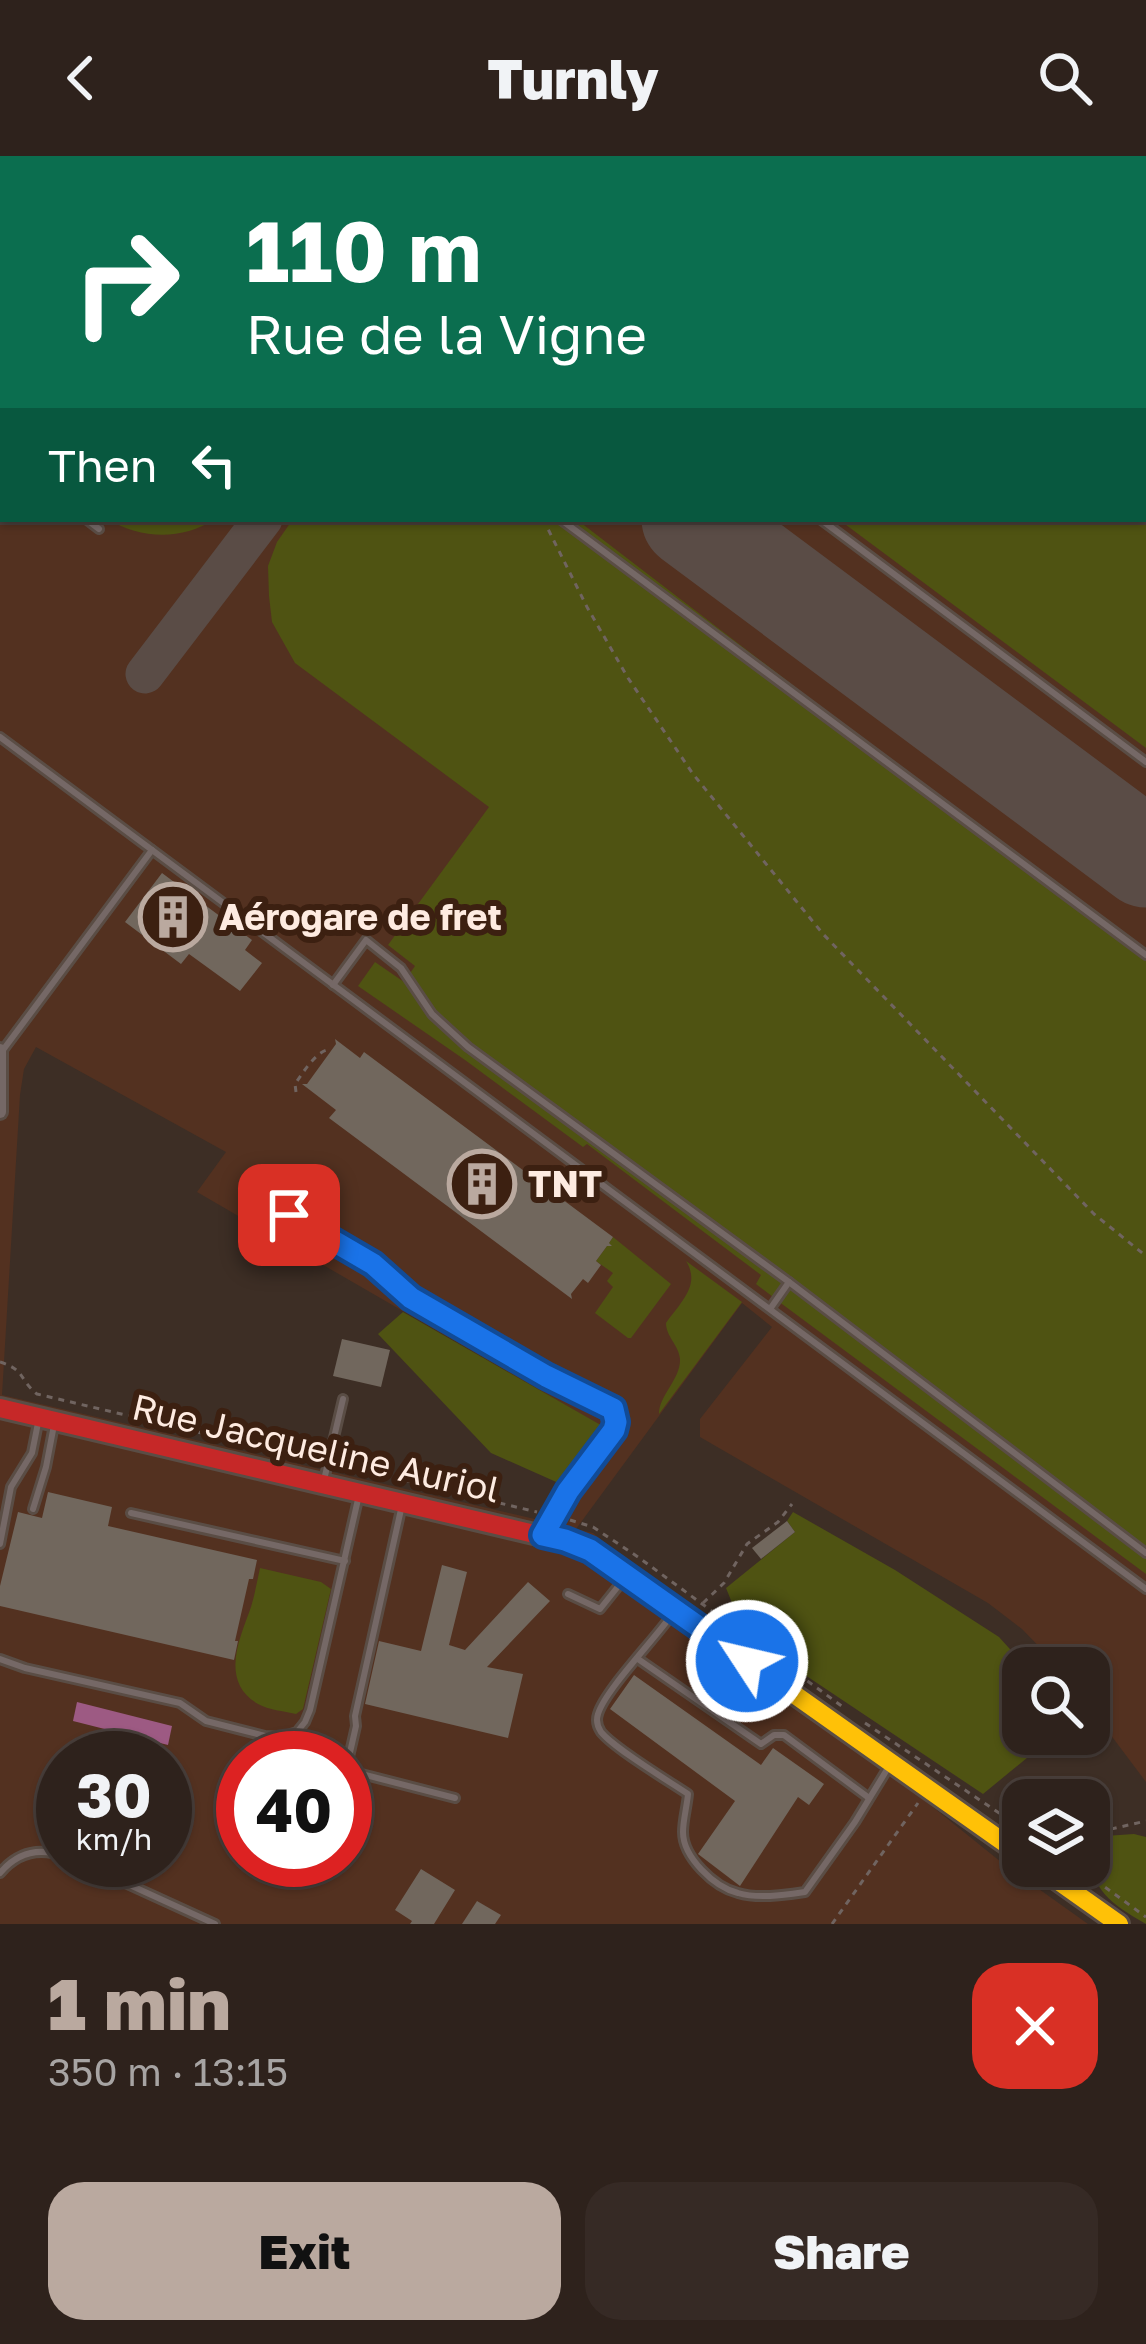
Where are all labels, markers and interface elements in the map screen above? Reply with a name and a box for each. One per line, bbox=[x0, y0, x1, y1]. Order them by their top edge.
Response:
icon: back bbox=[48, 45, 114, 111]
icon: search bbox=[1032, 45, 1098, 111]
text: Turnly bbox=[487, 46, 659, 111]
text: 110 m bbox=[246, 200, 482, 300]
icon: right bbox=[48, 204, 204, 360]
text: Rue de la Vigne bbox=[246, 301, 647, 366]
icon: left bbox=[181, 432, 247, 498]
text: Then bbox=[48, 438, 157, 492]
building icon: Aérogare de fret bbox=[138, 882, 208, 952]
place label: Aérogare de fret bbox=[219, 895, 502, 938]
building icon: TNT bbox=[447, 1149, 517, 1219]
place label: TNT bbox=[528, 1162, 602, 1205]
pin bbox=[238, 1164, 340, 1266]
icon: arrive bbox=[256, 1182, 322, 1248]
street label: Rue Jacqueline Auriol bbox=[128, 1384, 504, 1511]
position arrow bbox=[684, 1598, 810, 1724]
map controls bbox=[1002, 1647, 1110, 1887]
button: search bbox=[1002, 1647, 1110, 1755]
speed limit sign: 40 bbox=[216, 1731, 372, 1887]
text: 30 bbox=[76, 1758, 152, 1830]
button: layers bbox=[1002, 1779, 1110, 1887]
text: km/h bbox=[76, 1821, 152, 1857]
text: 1 min bbox=[48, 1959, 231, 2046]
button: close bbox=[972, 1963, 1098, 2089]
text: 350 m · 13:15 bbox=[48, 2048, 288, 2095]
button: Exit bbox=[48, 2182, 561, 2320]
button: Share bbox=[585, 2182, 1098, 2320]

